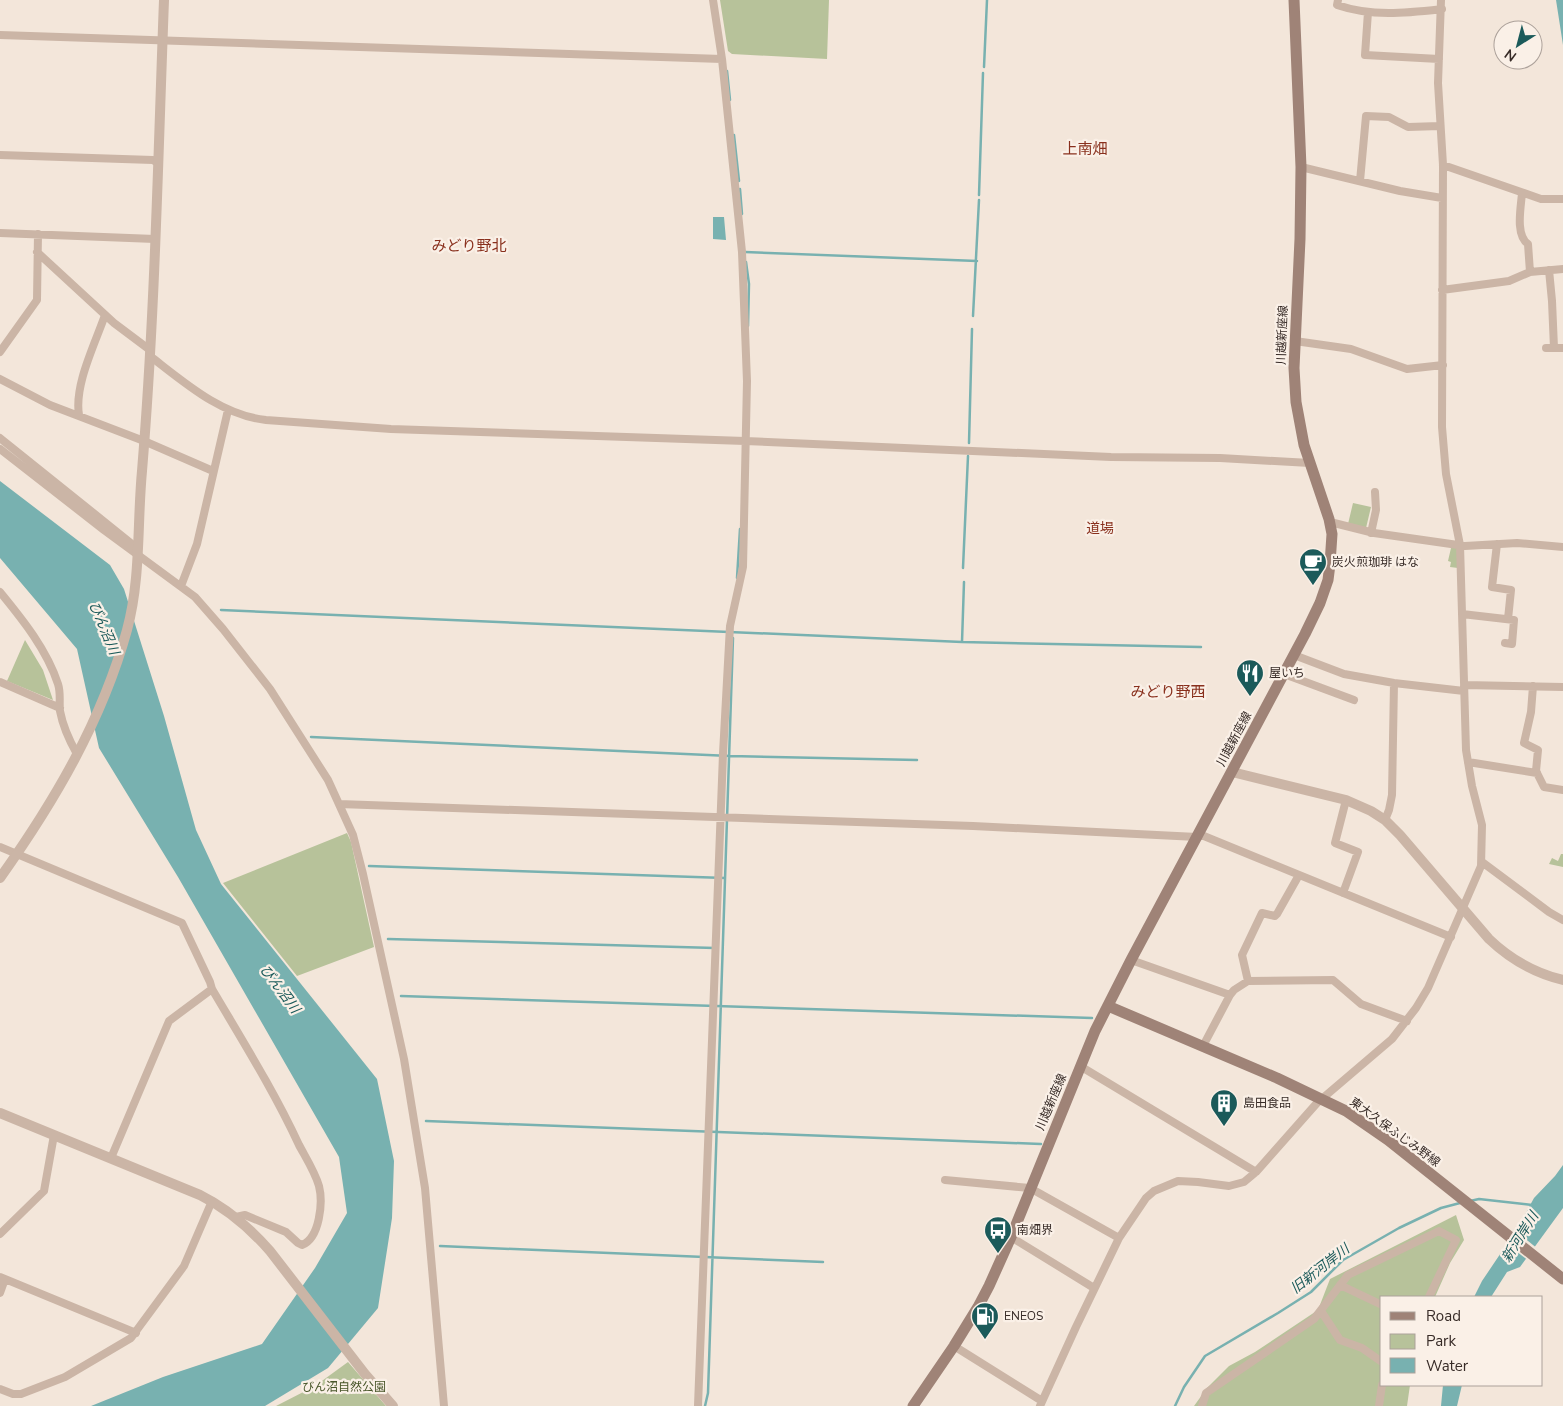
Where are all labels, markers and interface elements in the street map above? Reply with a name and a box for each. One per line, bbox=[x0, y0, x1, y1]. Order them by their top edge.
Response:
north arrow bbox=[1493, 20, 1543, 70]
text: N bbox=[1501, 44, 1520, 66]
district label: 上南畑 bbox=[1062, 139, 1108, 159]
district label: みどり野北 bbox=[431, 236, 507, 256]
street label: 川越新座線 bbox=[1273, 305, 1291, 365]
district label: 道場 bbox=[1086, 519, 1114, 538]
cafe icon: 炭火煎珈琲 はな bbox=[1298, 547, 1328, 586]
place label: 炭火煎珈琲 はな bbox=[1332, 554, 1419, 570]
water label: びん沼川 bbox=[84, 599, 124, 659]
restaurant icon: 屋いち bbox=[1235, 658, 1265, 697]
place label: 屋いち bbox=[1269, 665, 1305, 681]
district label: みどり野西 bbox=[1130, 682, 1206, 702]
street label: 川越新座線 bbox=[1213, 709, 1255, 769]
water label: びん沼川 bbox=[256, 961, 306, 1019]
street label: 川越新座線 bbox=[1032, 1071, 1070, 1133]
building icon: 島田食品 bbox=[1209, 1088, 1239, 1127]
street label: 東大久保ふじみ野線 bbox=[1347, 1094, 1443, 1170]
place label: 島田食品 bbox=[1243, 1095, 1291, 1111]
water label: 新河岸川 bbox=[1497, 1207, 1544, 1266]
bus stop icon: 南畑界 bbox=[983, 1215, 1013, 1254]
place label: 南畑界 bbox=[1017, 1222, 1053, 1238]
water label: 旧新河岸川 bbox=[1287, 1239, 1355, 1298]
legend bbox=[1380, 1296, 1543, 1386]
fuel station icon: ENEOS bbox=[970, 1301, 1000, 1340]
text: Road bbox=[1426, 1306, 1461, 1326]
place label: ENEOS bbox=[1004, 1308, 1043, 1324]
text: Park bbox=[1426, 1331, 1456, 1351]
text: Water bbox=[1426, 1356, 1469, 1376]
park label: びん沼自然公園 bbox=[302, 1379, 386, 1395]

